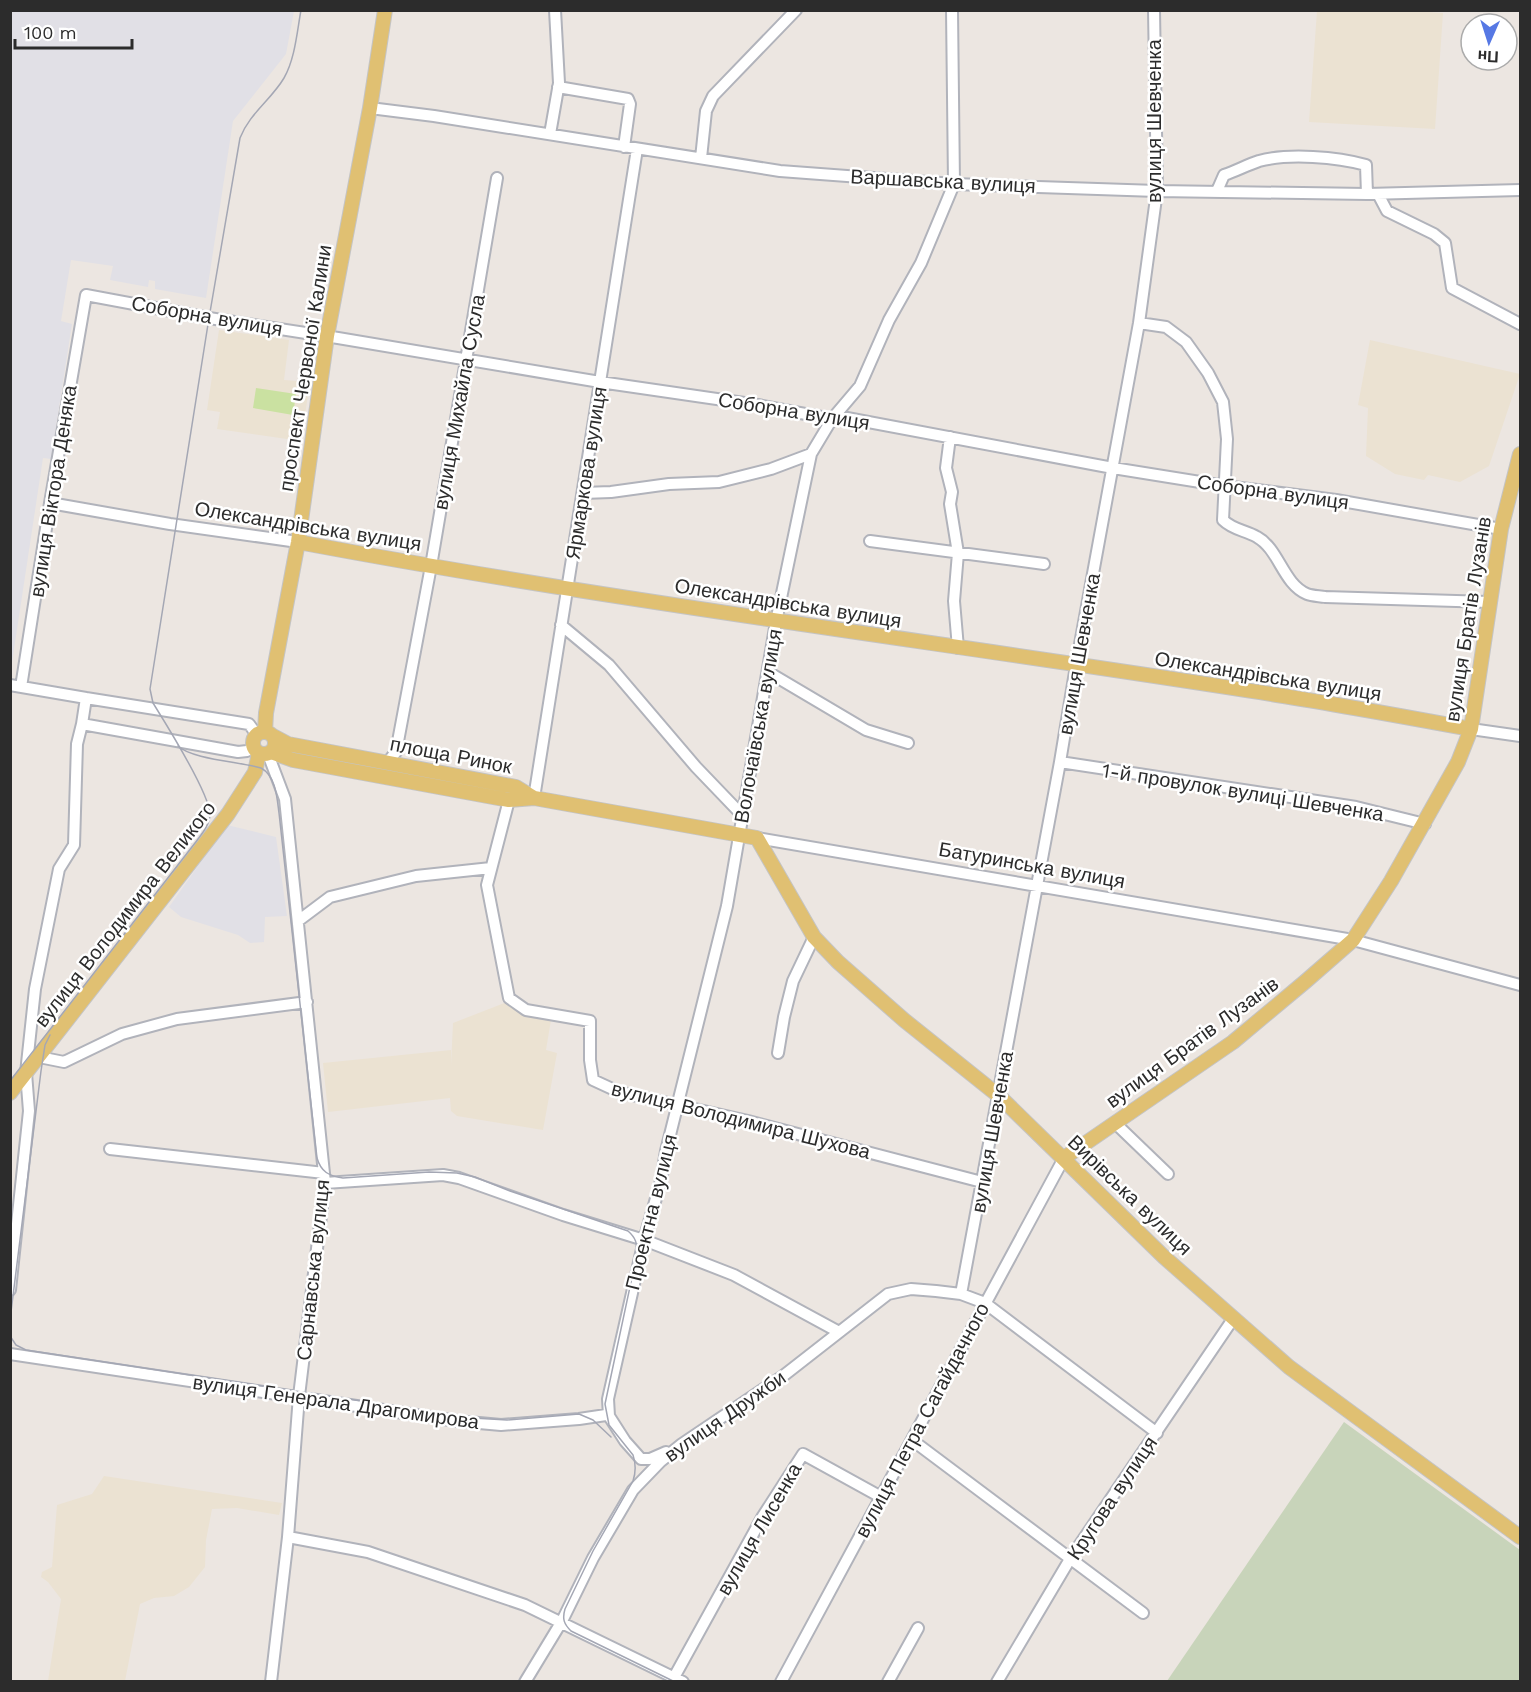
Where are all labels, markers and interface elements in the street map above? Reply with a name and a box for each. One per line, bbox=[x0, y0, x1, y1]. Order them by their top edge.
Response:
scale bar bbox=[15, 12, 132, 50]
north arrow bbox=[1459, 12, 1519, 72]
text: 100 m bbox=[24, 22, 77, 43]
street label: вулиця Шевченка bbox=[1142, 38, 1166, 203]
text: Пн bbox=[1477, 46, 1499, 67]
street label: Варшавська вулиця bbox=[850, 164, 1036, 198]
street label: проспект Червоної Калини bbox=[274, 243, 336, 493]
street label: Соборна вулиця bbox=[130, 291, 284, 341]
street label: вулиця Михайла Сусла bbox=[428, 292, 490, 512]
street label: вулиця Віктора Деняка bbox=[24, 382, 82, 599]
street label: Ярмаркова вулиця bbox=[560, 385, 612, 561]
street label: Соборна вулиця bbox=[716, 387, 872, 435]
street label: Соборна вулиця bbox=[1196, 469, 1350, 515]
street label: Олександрівська вулиця bbox=[193, 496, 423, 556]
street label: вулиця Братів Лузанів bbox=[1440, 515, 1496, 723]
street label: вулиця Шевченка bbox=[1053, 570, 1105, 737]
street label: Олександрівська вулиця bbox=[673, 573, 903, 633]
street label: Волочаївська вулиця bbox=[729, 627, 787, 825]
street label: Олександрівська вулиця bbox=[1153, 646, 1383, 706]
street label: площа Ринок bbox=[388, 731, 514, 779]
street label: 1-й провулок вулиці Шевченка bbox=[1100, 758, 1386, 826]
street label: вулиця Володимира Великого bbox=[29, 796, 221, 1032]
street label: Батуринська вулиця bbox=[937, 837, 1127, 893]
street label: вулиця Братів Лузанів bbox=[1101, 971, 1283, 1113]
street label: вулиця Шевченка bbox=[966, 1048, 1018, 1215]
street label: вулиця Володимира Шухова bbox=[609, 1076, 874, 1164]
street label: Вирівська вулиця bbox=[1063, 1130, 1197, 1260]
street label: Проектна вулиця bbox=[620, 1132, 682, 1292]
street label: Сарнавська вулиця bbox=[292, 1178, 334, 1362]
street label: вулиця Петра Сагайдачного bbox=[850, 1298, 994, 1542]
street label: вулиця Дружби bbox=[660, 1365, 790, 1467]
street label: вулиця Генерала Драгомирова bbox=[191, 1370, 482, 1434]
street label: Кругова вулиця bbox=[1062, 1432, 1162, 1564]
street label: вулиця Лисенка bbox=[711, 1458, 807, 1599]

